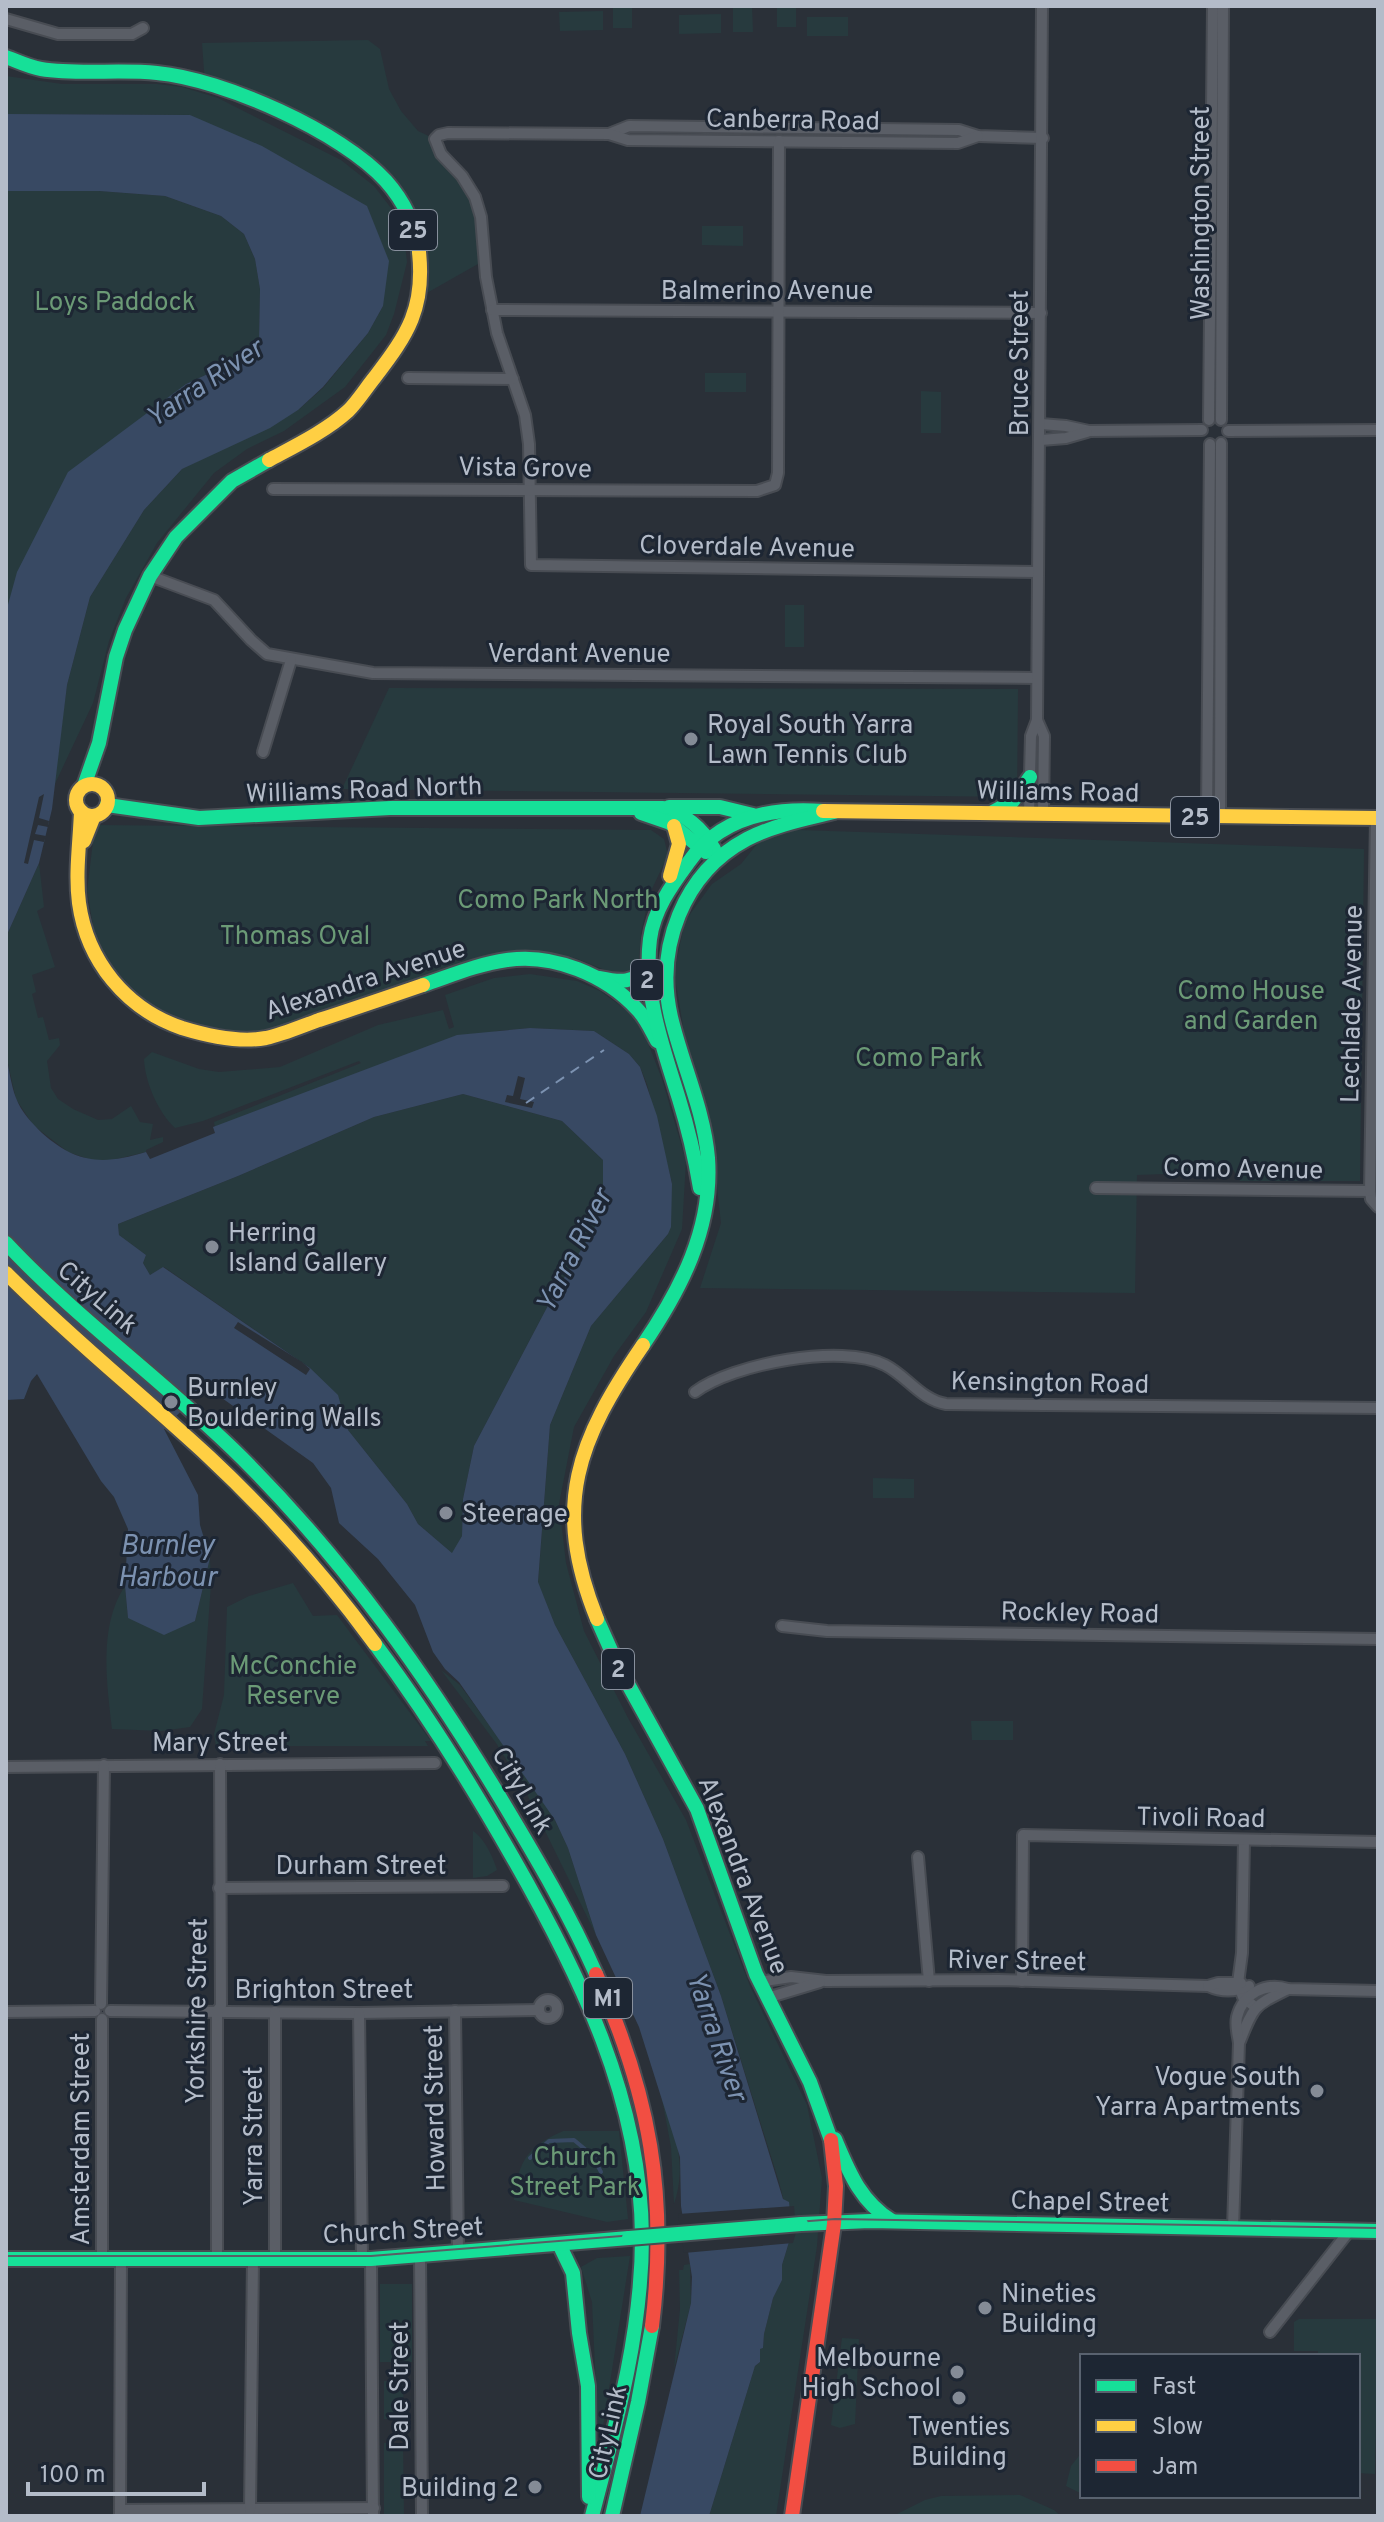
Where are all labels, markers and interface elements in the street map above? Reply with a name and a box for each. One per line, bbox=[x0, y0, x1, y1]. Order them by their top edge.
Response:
street label: Canberra Road bbox=[706, 103, 880, 140]
street label: Washington Street bbox=[1186, 106, 1219, 320]
road number: 25 bbox=[389, 210, 437, 250]
street label: Balmerino Avenue bbox=[661, 276, 873, 309]
park label: Loys Paddock bbox=[34, 287, 196, 320]
street label: Bruce Street bbox=[1005, 290, 1038, 436]
water label: Yarra River bbox=[140, 331, 273, 437]
street label: Vista Grove bbox=[458, 452, 592, 487]
street label: Cloverdale Avenue bbox=[639, 530, 855, 567]
street label: Verdant Avenue bbox=[488, 639, 670, 672]
place label: Royal South Yarra Lawn Tennis Club bbox=[707, 710, 913, 773]
marker: Royal South Yarra Lawn Tennis Club bbox=[682, 730, 700, 748]
street label: Williams Road North bbox=[245, 771, 483, 812]
street label: Williams Road bbox=[976, 776, 1140, 811]
road number: 25 bbox=[1171, 797, 1219, 837]
park label: Como Park North bbox=[457, 885, 659, 918]
street label: Lechlade Avenue bbox=[1335, 905, 1372, 1103]
park label: Thomas Oval bbox=[220, 921, 370, 954]
street label: Alexandra Avenue bbox=[261, 933, 470, 1029]
road number: 2 bbox=[631, 960, 663, 1000]
park label: Como House and Garden bbox=[1177, 976, 1325, 1039]
park label: Como Park bbox=[855, 1043, 983, 1076]
street label: Como Avenue bbox=[1163, 1153, 1323, 1188]
water label: Yarra River bbox=[529, 1181, 623, 1319]
place label: Herring Island Gallery bbox=[228, 1218, 387, 1281]
marker: Herring Island Gallery bbox=[203, 1238, 221, 1256]
street label: CityLink bbox=[49, 1255, 143, 1343]
street label: Kensington Road bbox=[950, 1366, 1150, 1403]
place label: Burnley Bouldering Walls bbox=[187, 1373, 382, 1436]
marker: Burnley Bouldering Walls bbox=[162, 1393, 180, 1411]
place label: Steerage bbox=[462, 1499, 568, 1532]
marker: Steerage bbox=[437, 1504, 455, 1522]
water label: Burnley Harbour bbox=[117, 1529, 219, 1597]
street label: Rockley Road bbox=[1000, 1597, 1160, 1632]
road number: 2 bbox=[602, 1649, 634, 1689]
park label: McConchie Reserve bbox=[229, 1651, 357, 1714]
street label: Mary Street bbox=[152, 1728, 288, 1761]
street label: CityLink bbox=[483, 1741, 559, 1841]
street label: Alexandra Avenue bbox=[689, 1772, 795, 1980]
street label: Tivoli Road bbox=[1136, 1802, 1266, 1837]
street label: Durham Street bbox=[275, 1851, 447, 1884]
street label: Yorkshire Street bbox=[180, 1918, 217, 2105]
street label: River Street bbox=[947, 1945, 1087, 1980]
water label: Yarra River bbox=[676, 1968, 755, 2109]
street label: Brighton Street bbox=[235, 1975, 413, 2008]
road number: M1 bbox=[584, 1978, 632, 2018]
street label: Howard Street bbox=[419, 2024, 454, 2192]
street label: Amsterdam Street bbox=[66, 2032, 99, 2246]
place label: Vogue South Yarra Apartments bbox=[1095, 2062, 1301, 2125]
street label: Yarra Street bbox=[239, 2066, 272, 2206]
marker: Vogue South Yarra Apartments bbox=[1308, 2082, 1326, 2100]
park label: Church Street Park bbox=[509, 2142, 641, 2205]
street label: Chapel Street bbox=[1010, 2186, 1170, 2221]
street label: Church Street bbox=[322, 2212, 484, 2253]
place label: Nineties Building bbox=[1001, 2279, 1097, 2342]
marker: Nineties Building bbox=[976, 2299, 994, 2317]
street label: Dale Street bbox=[385, 2321, 418, 2451]
place label: Melbourne High School bbox=[801, 2343, 941, 2406]
legend bbox=[1080, 2354, 1360, 2498]
marker: Melbourne High School bbox=[948, 2363, 966, 2381]
text: Fast bbox=[1152, 2373, 1196, 2403]
street label: CityLink bbox=[583, 2382, 636, 2483]
marker: Twenties Building bbox=[950, 2389, 968, 2407]
place label: Twenties Building bbox=[908, 2412, 1010, 2475]
text: Slow bbox=[1152, 2413, 1203, 2443]
scale bar bbox=[28, 2446, 204, 2496]
text: Jam bbox=[1152, 2453, 1198, 2483]
text: 100 m bbox=[40, 2461, 106, 2491]
place label: Building 2 bbox=[401, 2473, 519, 2506]
marker: Building 2 bbox=[526, 2478, 544, 2496]

